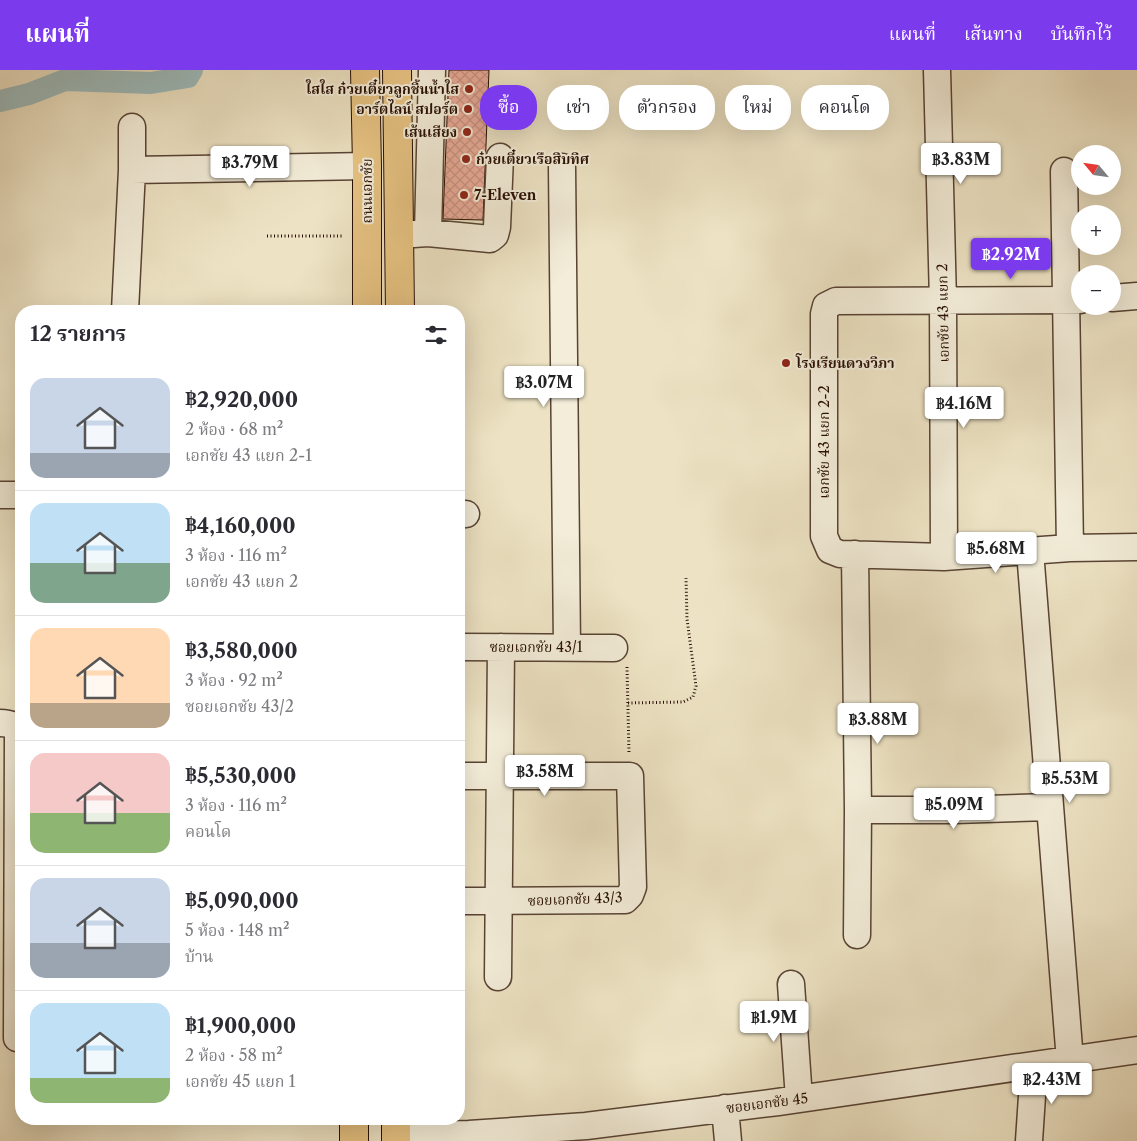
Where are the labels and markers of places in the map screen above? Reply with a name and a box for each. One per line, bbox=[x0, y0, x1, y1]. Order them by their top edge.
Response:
place label: ใสใส ก๋วยเตี๋ยวลูกชิ้นน้ำใส bbox=[305, 79, 459, 98]
marker: ใสใส ก๋วยเตี๋ยวลูกชิ้นน้ำใส bbox=[463, 83, 475, 95]
place label: อาร์ตไลน์ สปอร์ต bbox=[356, 99, 458, 118]
marker: อาร์ตไลน์ สปอร์ต bbox=[462, 103, 474, 115]
place label: เส้นเสียง bbox=[404, 123, 457, 141]
marker: เส้นเสียง bbox=[461, 126, 473, 138]
pin: ฿3.83M bbox=[920, 142, 1002, 185]
pin: ฿3.79M bbox=[209, 146, 291, 188]
place label: ก๋วยเตี๋ยวเรือสิบทิศ bbox=[476, 149, 589, 168]
marker: ก๋วยเตี๋ยวเรือสิบทิศ bbox=[460, 153, 472, 165]
place label: 7-Eleven bbox=[474, 186, 537, 204]
marker: 7-Eleven bbox=[458, 189, 470, 201]
pin: ฿2.92M bbox=[970, 238, 1052, 280]
place label: โรงเรียนดวงวิภา bbox=[795, 353, 895, 372]
marker: โรงเรียนดวงวิภา bbox=[780, 357, 792, 369]
pin: ฿3.07M bbox=[503, 366, 585, 408]
pin: ฿4.16M bbox=[923, 386, 1005, 429]
pin: ฿5.68M bbox=[955, 532, 1037, 574]
pin: ฿3.88M bbox=[837, 702, 919, 745]
pin: ฿3.58M bbox=[504, 754, 586, 797]
pin: ฿5.53M bbox=[1029, 762, 1111, 804]
pin: ฿5.09M bbox=[913, 788, 995, 830]
pin: ฿1.9M bbox=[739, 1000, 809, 1043]
pin: ฿2.43M bbox=[1011, 1062, 1093, 1105]

